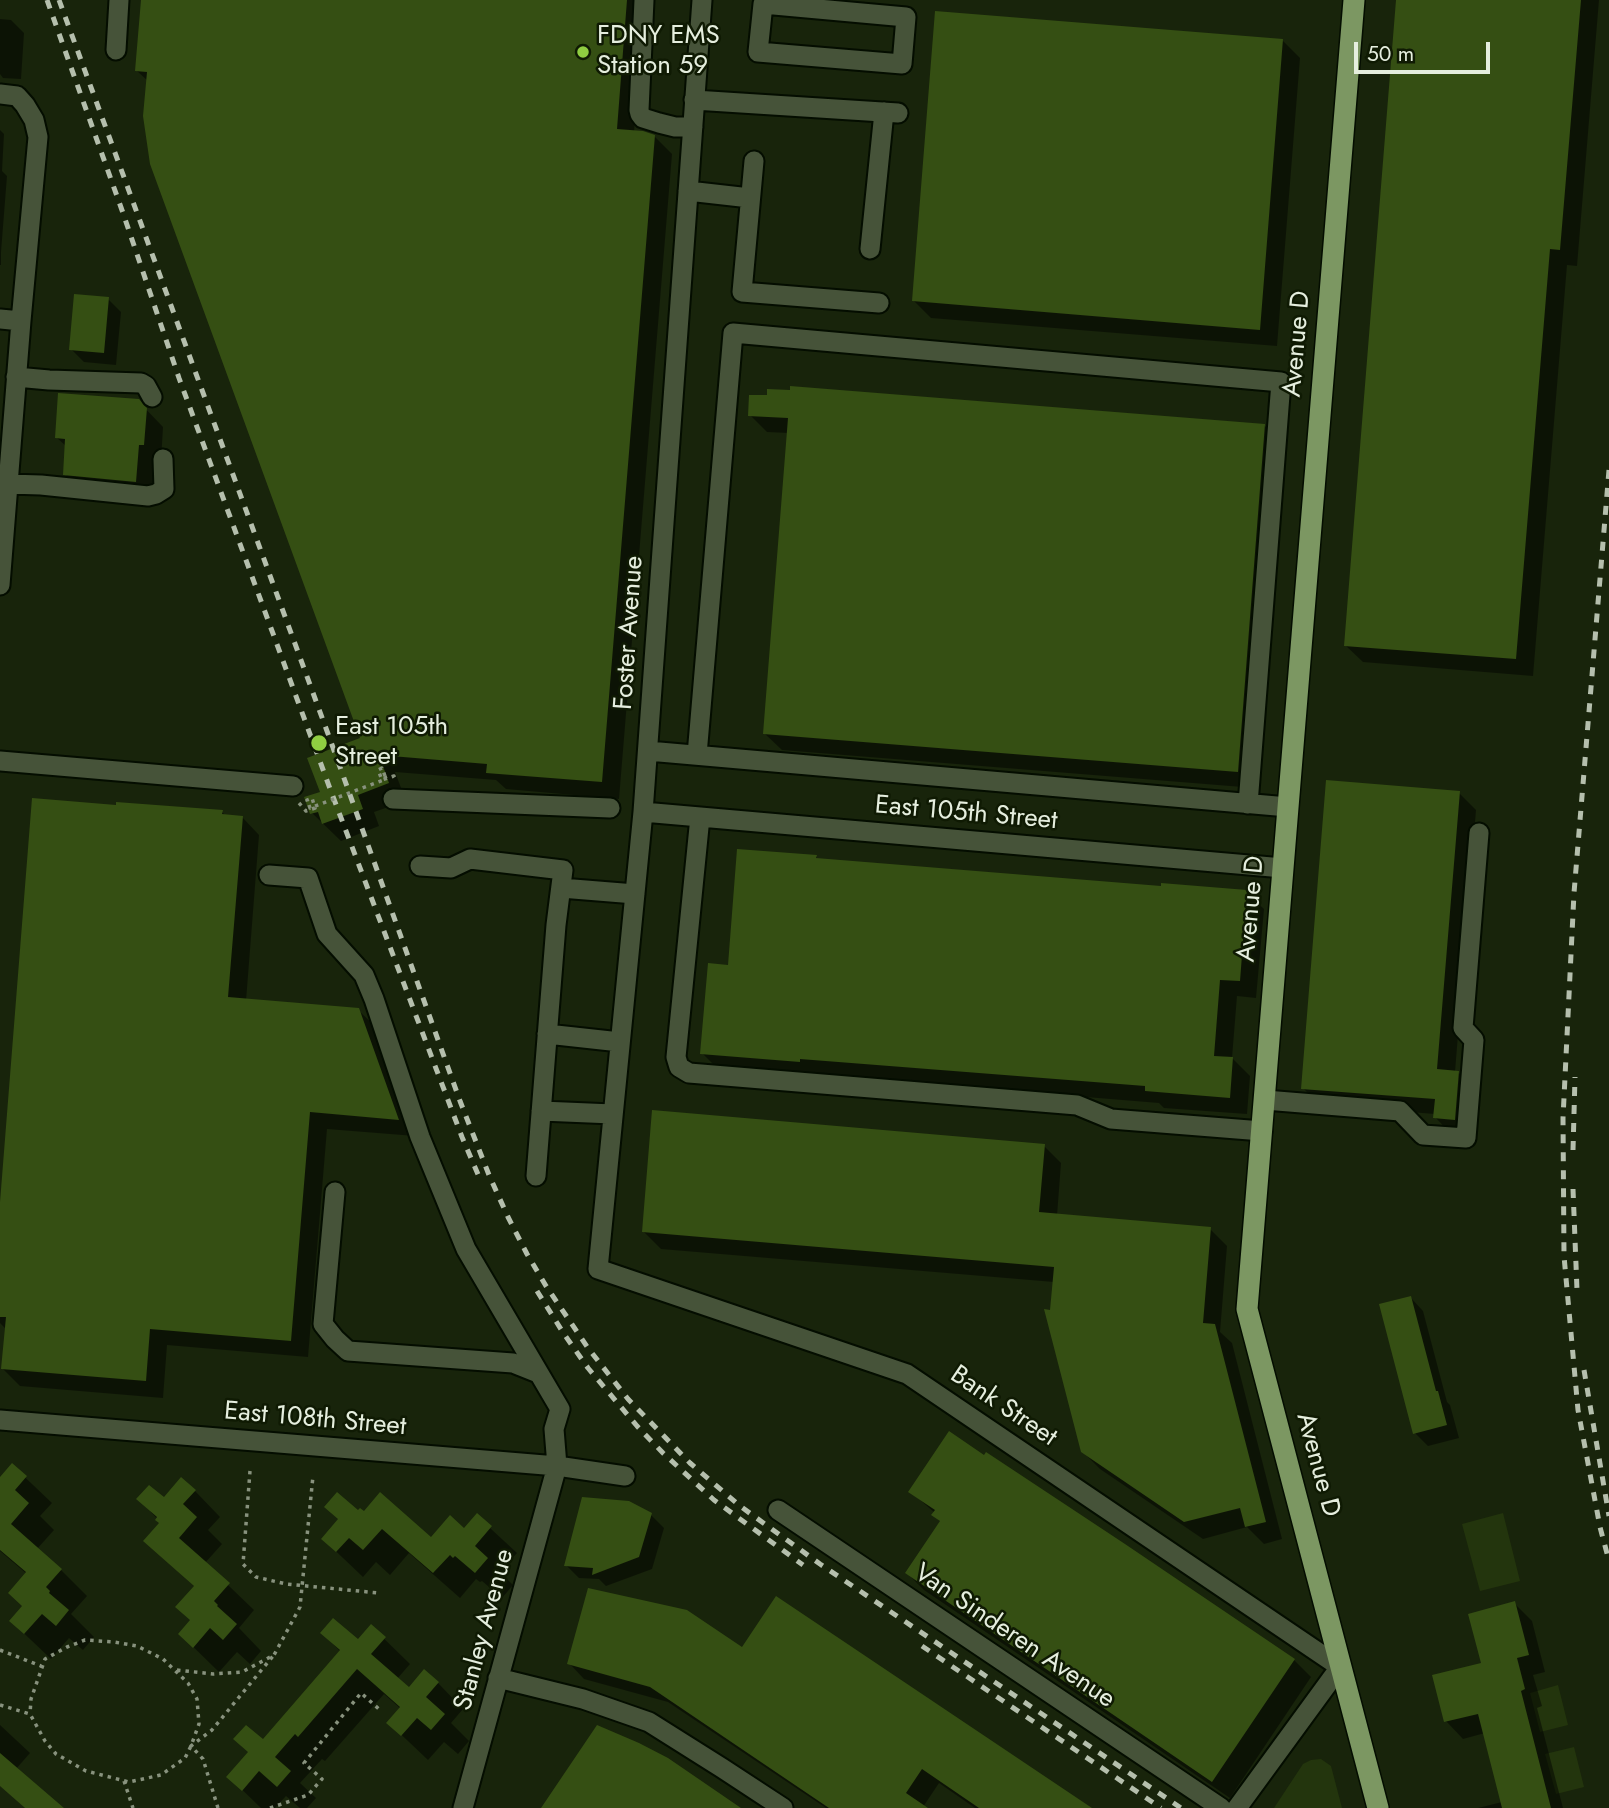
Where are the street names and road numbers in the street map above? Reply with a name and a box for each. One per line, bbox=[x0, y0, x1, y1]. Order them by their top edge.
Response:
street label: Avenue D bbox=[1278, 290, 1318, 398]
street label: Foster Avenue bbox=[609, 555, 651, 711]
street label: East 105th Street bbox=[873, 790, 1059, 838]
street label: Avenue D bbox=[1232, 855, 1272, 963]
street label: Bank Street bbox=[944, 1360, 1062, 1454]
street label: East 108th Street bbox=[223, 1397, 407, 1443]
street label: Avenue D bbox=[1288, 1410, 1346, 1520]
street label: Stanley Avenue bbox=[448, 1546, 522, 1714]
street label: Van Sinderen Avenue bbox=[908, 1558, 1120, 1716]

